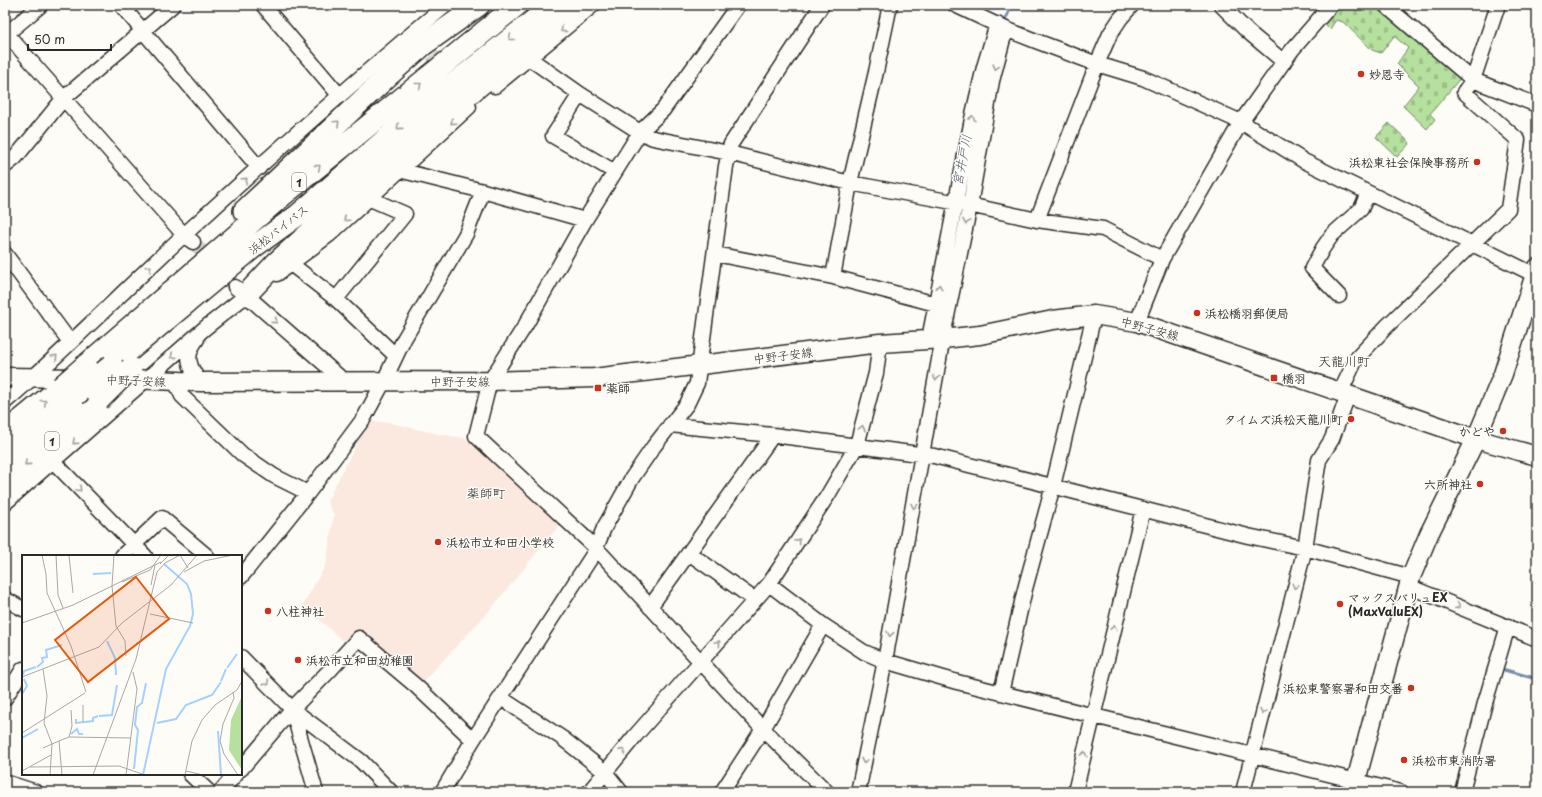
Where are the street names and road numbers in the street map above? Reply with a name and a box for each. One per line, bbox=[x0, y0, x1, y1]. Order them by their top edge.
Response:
road number: 1 bbox=[292, 173, 306, 191]
street label: 浜松バイパス bbox=[244, 200, 312, 258]
street label: 中野子安線 bbox=[1119, 312, 1181, 344]
street label: 中野子安線 bbox=[752, 342, 814, 368]
street label: 中野子安線 bbox=[106, 370, 166, 390]
street label: 中野子安線 bbox=[430, 372, 490, 390]
road number: 1 bbox=[45, 432, 59, 450]

